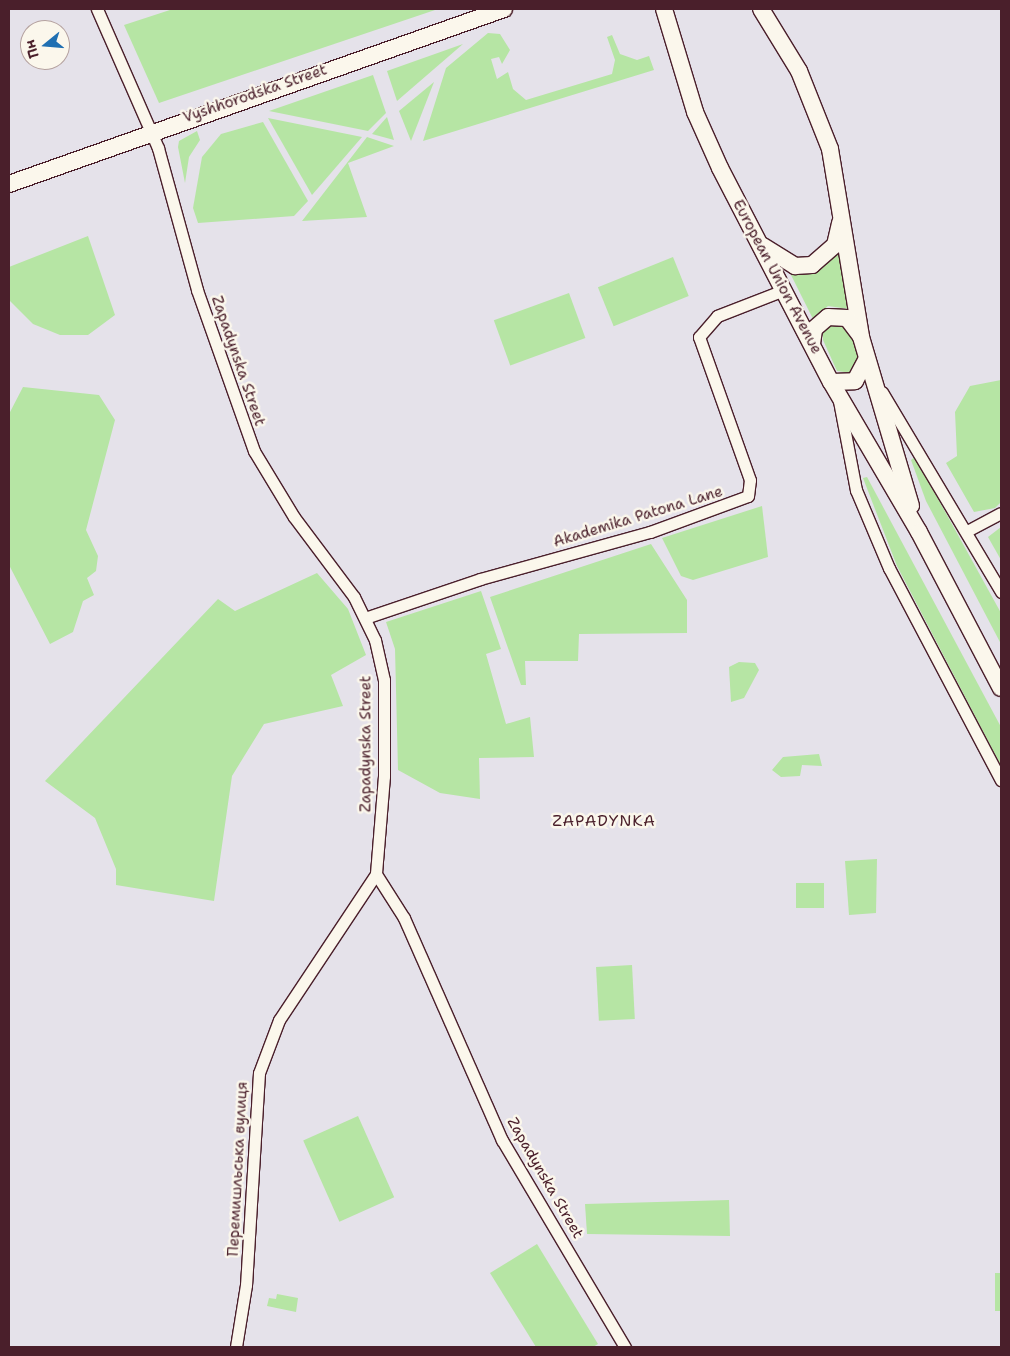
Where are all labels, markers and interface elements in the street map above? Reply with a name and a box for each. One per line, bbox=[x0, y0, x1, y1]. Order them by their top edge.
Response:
north arrow bbox=[20, 20, 70, 70]
text: Пн bbox=[20, 38, 43, 61]
street label: Vyshhorodska Street bbox=[181, 61, 329, 127]
street label: European Union Avenue bbox=[729, 197, 825, 357]
street label: Zapadynska Street bbox=[207, 294, 269, 428]
street label: Akademika Patona Lane bbox=[551, 483, 725, 551]
street label: Zapadynska Street bbox=[357, 676, 375, 812]
district label: ZAPADYNKA bbox=[551, 811, 657, 831]
street label: Перемишльська вулиця bbox=[224, 1081, 252, 1257]
street label: Zapadynska Street bbox=[503, 1114, 587, 1242]

